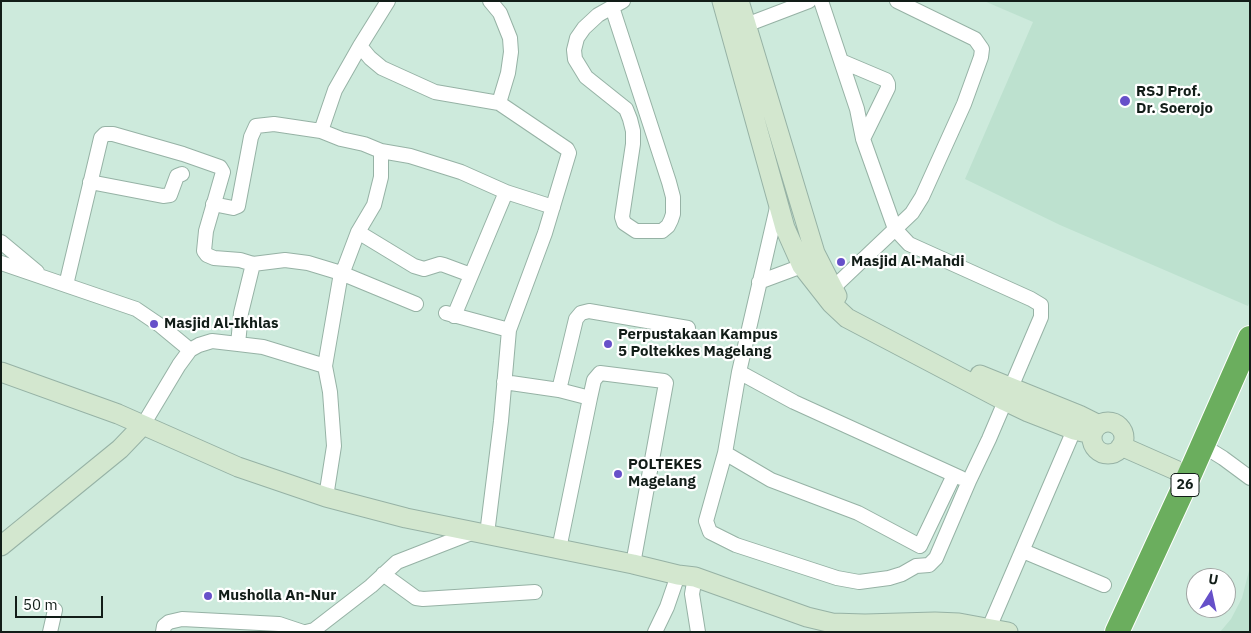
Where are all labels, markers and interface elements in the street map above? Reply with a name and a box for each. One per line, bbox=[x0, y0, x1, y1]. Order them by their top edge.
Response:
place label: RSJ Prof. Dr. Soerojo bbox=[1136, 83, 1213, 118]
marker: RSJ Prof. Dr. Soerojo bbox=[1118, 94, 1132, 108]
place label: Masjid Al-Mahdi bbox=[851, 253, 965, 271]
marker: Masjid Al-Mahdi bbox=[835, 256, 847, 268]
place label: Masjid Al-Ikhlas bbox=[164, 315, 279, 333]
marker: Masjid Al-Ikhlas bbox=[148, 318, 160, 330]
place label: Perpustakaan Kampus 5 Poltekkes Magelang bbox=[618, 326, 778, 361]
marker: Perpustakaan Kampus 5 Poltekkes Magelang bbox=[602, 338, 614, 350]
place label: POLTEKES Magelang bbox=[628, 456, 702, 491]
marker: POLTEKES Magelang bbox=[612, 468, 624, 480]
road number: 26 bbox=[1171, 474, 1199, 496]
north arrow bbox=[1186, 568, 1236, 618]
text: U bbox=[1207, 570, 1220, 589]
scale bar bbox=[18, 586, 105, 618]
place label: Musholla An-Nur bbox=[218, 587, 336, 605]
marker: Musholla An-Nur bbox=[202, 590, 214, 602]
text: 50 m bbox=[23, 595, 58, 614]

